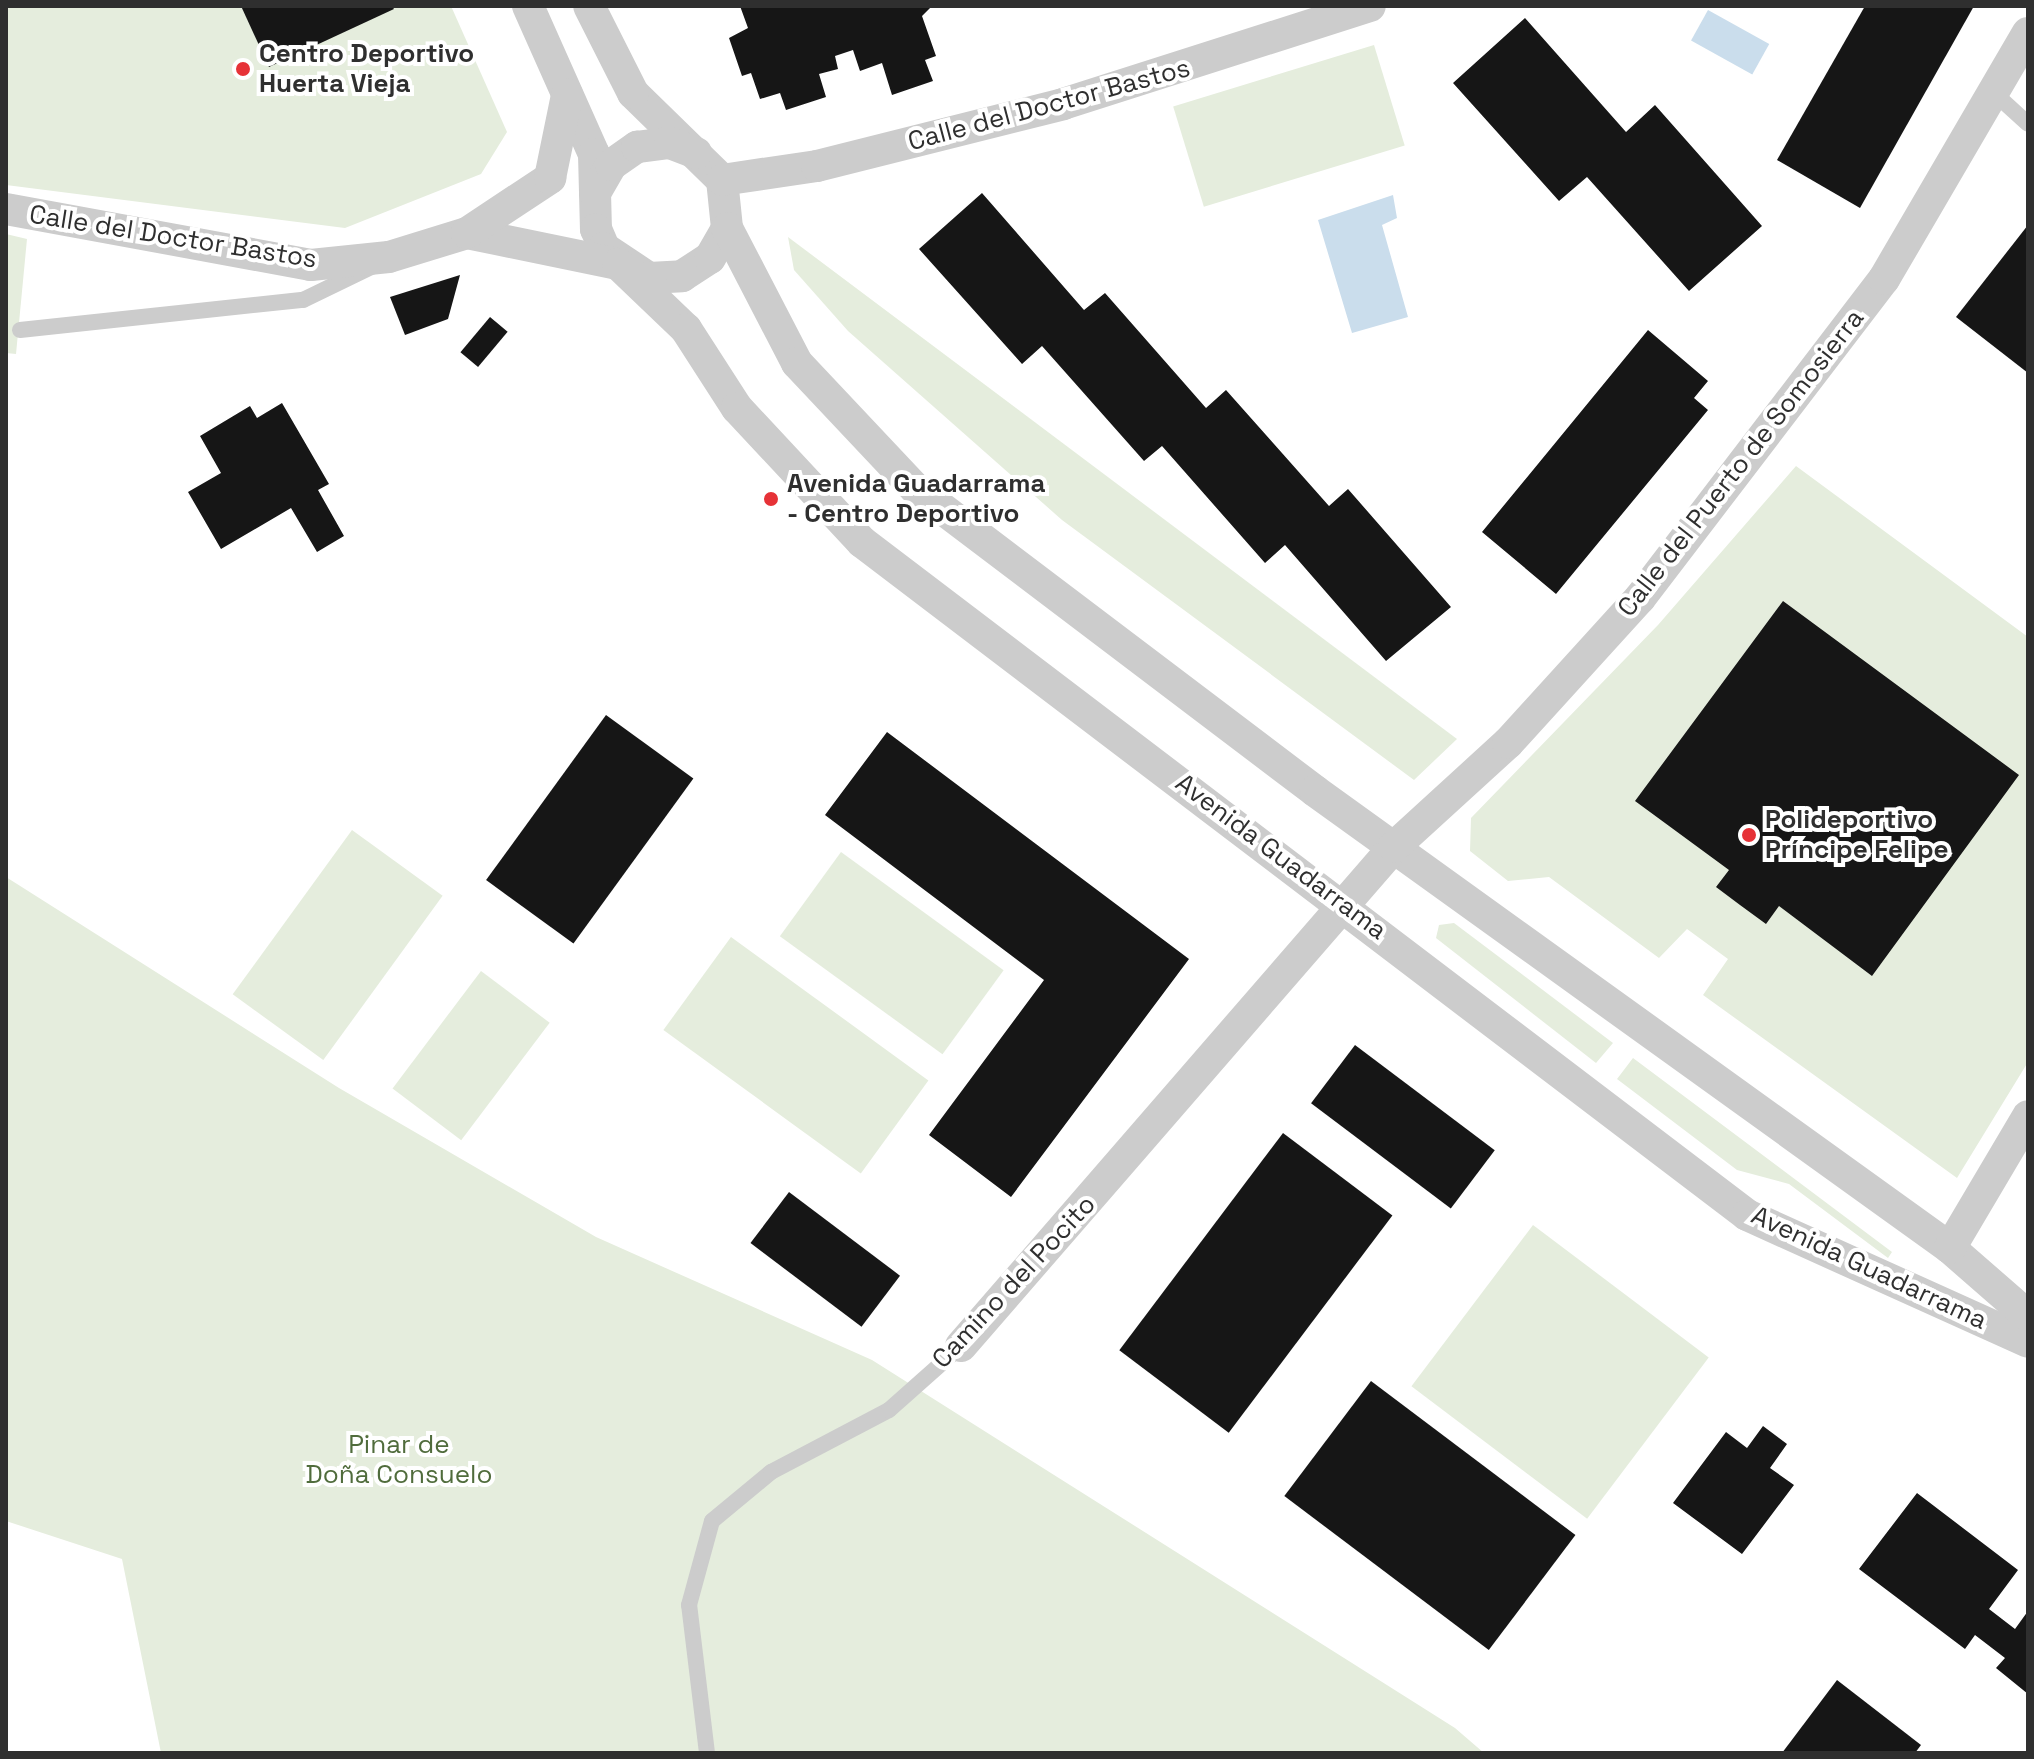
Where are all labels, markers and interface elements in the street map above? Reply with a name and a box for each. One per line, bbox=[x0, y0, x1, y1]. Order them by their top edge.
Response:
place label: Centro Deportivo Huerta Vieja bbox=[259, 38, 474, 100]
street label: Calle del Doctor Bastos bbox=[905, 52, 1193, 158]
marker: Centro Deportivo Huerta Vieja bbox=[234, 60, 252, 78]
street label: Calle del Doctor Bastos bbox=[27, 199, 319, 275]
street label: Calle del Puerto de Somosierra bbox=[1611, 303, 1871, 623]
place label: Avenida Guadarrama - Centro Deportivo bbox=[787, 468, 1045, 530]
marker: Avenida Guadarrama - Centro Deportivo bbox=[762, 490, 780, 508]
street label: Avenida Guadarrama bbox=[1169, 767, 1393, 947]
place label: Polideportivo Príncipe Felipe bbox=[1765, 804, 1948, 866]
marker: Polideportivo Príncipe Felipe bbox=[1740, 826, 1758, 844]
street label: Camino del Pocito bbox=[926, 1189, 1102, 1375]
street label: Avenida Guadarrama bbox=[1746, 1200, 1992, 1336]
park label: Pinar de Doña Consuelo bbox=[305, 1429, 493, 1490]

